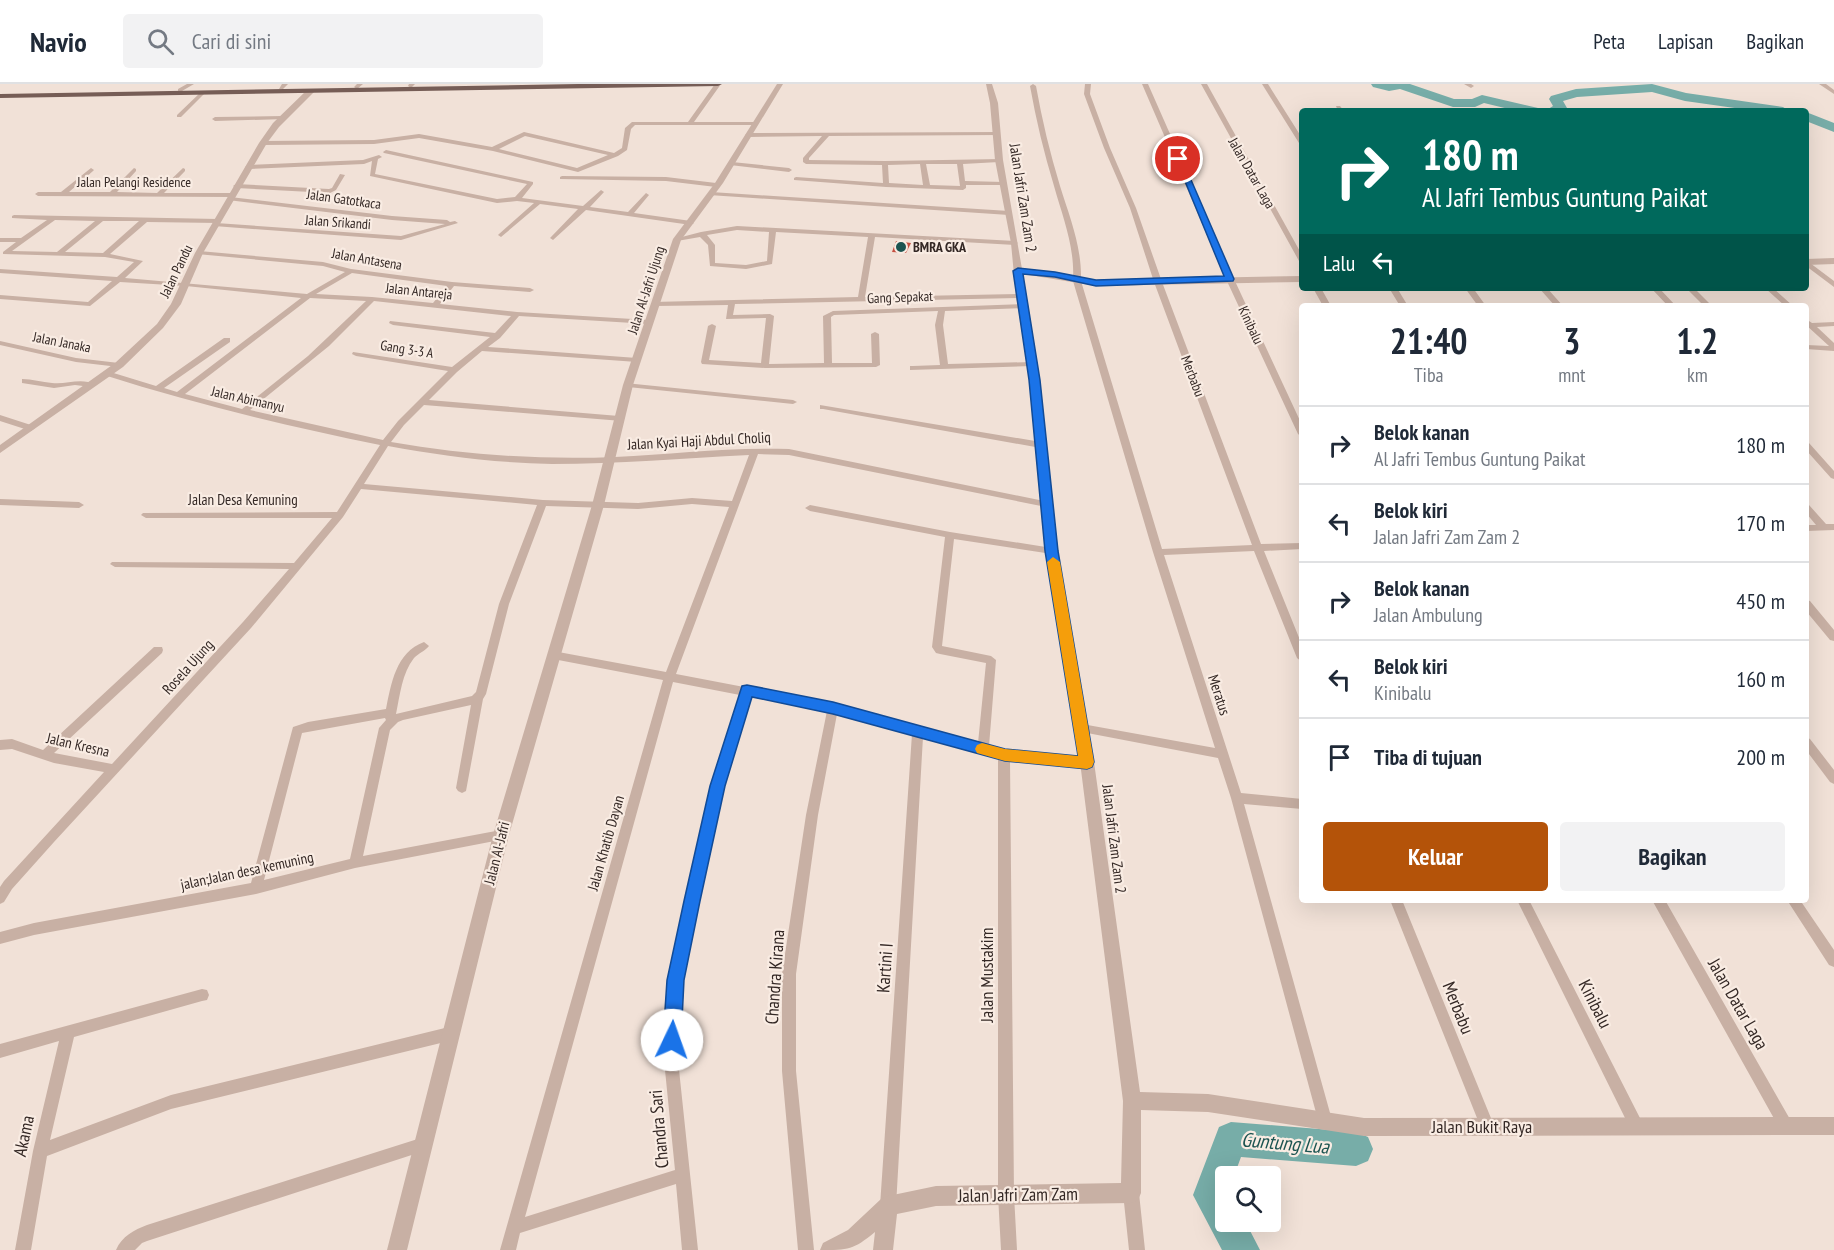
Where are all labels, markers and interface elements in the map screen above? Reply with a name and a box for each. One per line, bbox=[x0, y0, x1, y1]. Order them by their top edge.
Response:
search box bbox=[123, 14, 543, 68]
text: Navio bbox=[30, 23, 87, 60]
icon: search bbox=[144, 25, 177, 58]
text: Cari di sini bbox=[192, 27, 271, 55]
text: Peta bbox=[1593, 28, 1625, 55]
text: Lapisan bbox=[1658, 28, 1713, 55]
text: Bagikan bbox=[1746, 28, 1804, 55]
text: 180 m bbox=[1422, 127, 1519, 182]
icon: right bbox=[1323, 132, 1401, 210]
pin bbox=[1152, 133, 1203, 184]
street label: Jalan Datar Laga bbox=[1224, 133, 1280, 212]
street label: Jalan Jafri Zam Zam 2 bbox=[1005, 141, 1041, 254]
icon: arrive bbox=[1161, 142, 1194, 175]
street label: Jalan Pelangi Residence bbox=[76, 173, 191, 191]
text: Al Jafri Tembus Guntung Paikat bbox=[1422, 180, 1708, 214]
street label: Jalan Gatotkaca bbox=[305, 185, 382, 213]
street label: Jalan Srikandi bbox=[303, 211, 372, 233]
place label: BMRA GKA bbox=[913, 238, 967, 256]
marker: BMRA GKA bbox=[894, 240, 908, 254]
street label: Jalan Pandu bbox=[155, 242, 197, 301]
street label: Jalan Antasena bbox=[329, 244, 404, 274]
street label: Jalan Al-Jafri Ujung bbox=[623, 244, 669, 337]
icon: left bbox=[1367, 246, 1400, 279]
text: Lalu bbox=[1323, 249, 1355, 277]
street label: Jalan Antareja bbox=[384, 278, 453, 303]
street label: Gang Sepakat bbox=[867, 287, 933, 307]
street label: Kinibalu bbox=[1234, 303, 1268, 347]
text: 21:40 bbox=[1390, 317, 1468, 364]
text: 3 bbox=[1563, 317, 1581, 364]
text: 1.2 bbox=[1676, 317, 1718, 364]
street label: Jalan Janaka bbox=[30, 327, 93, 356]
street label: Gang 3-3 A bbox=[379, 336, 435, 362]
street label: Merbabu bbox=[1177, 353, 1209, 399]
text: Tiba bbox=[1414, 362, 1444, 388]
text: mnt bbox=[1558, 362, 1586, 388]
text: km bbox=[1687, 362, 1708, 388]
street label: Jalan Abimanyu bbox=[209, 382, 286, 416]
text: Belok kanan bbox=[1374, 418, 1469, 446]
street label: Jalan Kyai Haji Abdul Choliq bbox=[626, 427, 771, 454]
icon: right bbox=[1323, 429, 1356, 462]
text: 180 m bbox=[1736, 431, 1785, 459]
text: Al Jafri Tembus Guntung Paikat bbox=[1374, 446, 1586, 472]
street label: Jalan Desa Kemuning bbox=[187, 490, 298, 509]
text: Belok kiri bbox=[1374, 496, 1448, 524]
icon: left bbox=[1323, 507, 1356, 540]
text: 170 m bbox=[1736, 509, 1785, 537]
text: Jalan Jafri Zam Zam 2 bbox=[1374, 524, 1520, 550]
text: Belok kanan bbox=[1374, 574, 1469, 602]
icon: right bbox=[1323, 585, 1356, 618]
text: 450 m bbox=[1736, 587, 1785, 615]
text: Jalan Ambulung bbox=[1374, 602, 1483, 628]
street label: Rosela Ujung bbox=[158, 635, 217, 698]
text: Belok kiri bbox=[1374, 652, 1448, 680]
icon: left bbox=[1323, 663, 1356, 696]
text: 160 m bbox=[1736, 665, 1785, 693]
street label: Meratus bbox=[1204, 672, 1235, 718]
text: Kinibalu bbox=[1374, 680, 1431, 706]
street label: Jalan Kresna bbox=[44, 728, 111, 761]
icon: arrive bbox=[1323, 741, 1356, 774]
text: Tiba di tujuan bbox=[1374, 743, 1482, 771]
text: 200 m bbox=[1736, 743, 1785, 771]
street label: Jalan Jafri Zam Zam 2 bbox=[1098, 782, 1131, 895]
street label: Jalan Khatib Dayan bbox=[583, 793, 628, 894]
street label: Jalan Al-Jafri bbox=[479, 819, 514, 887]
button: Keluar bbox=[1323, 822, 1548, 891]
button: Bagikan bbox=[1560, 822, 1785, 891]
street label: jalan;Jalan desa kemuning bbox=[179, 847, 315, 894]
street label: Jalan Mustakim bbox=[975, 928, 998, 1023]
street label: Chandra Kirana bbox=[760, 929, 789, 1025]
street label: Kartini I bbox=[871, 942, 898, 994]
street label: Jalan Datar Laga bbox=[1703, 953, 1774, 1053]
street label: Kinibalu bbox=[1573, 976, 1617, 1032]
street label: Merbabu bbox=[1438, 978, 1479, 1037]
position arrow bbox=[640, 1008, 704, 1072]
street label: Chandra Sari bbox=[644, 1089, 673, 1169]
street label: Akama bbox=[8, 1113, 39, 1159]
street label: Jalan Bukit Raya bbox=[1431, 1115, 1532, 1138]
water label: Guntung Lua bbox=[1240, 1126, 1331, 1160]
map controls bbox=[1215, 1166, 1281, 1232]
button: search bbox=[1215, 1166, 1281, 1232]
street label: Jalan Jafri Zam Zam bbox=[957, 1182, 1078, 1207]

